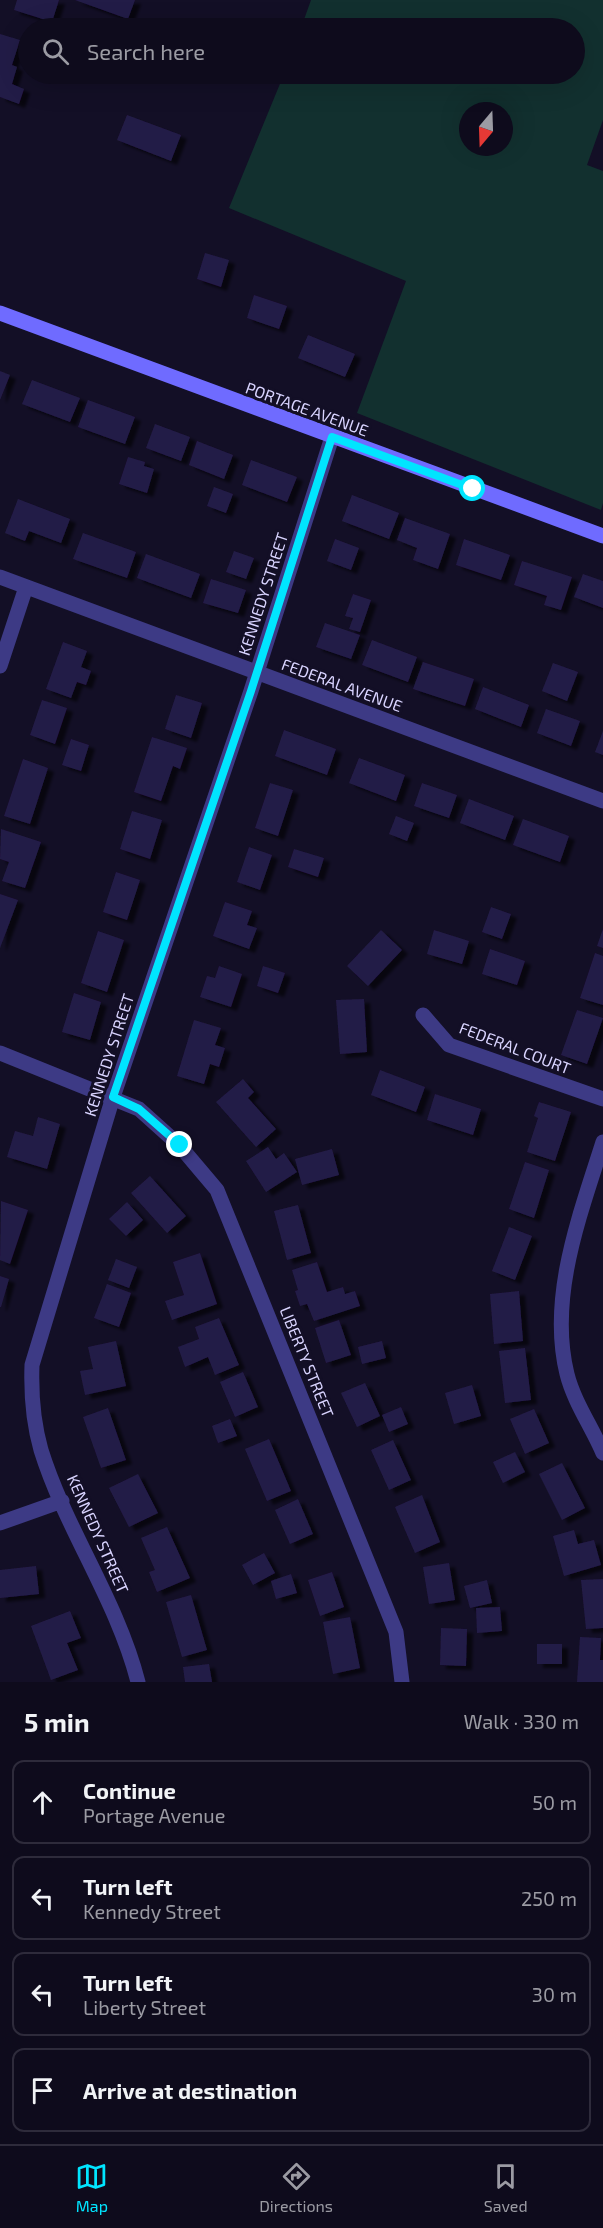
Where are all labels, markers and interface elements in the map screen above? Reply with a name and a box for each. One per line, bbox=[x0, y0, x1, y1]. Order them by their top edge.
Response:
search box bbox=[18, 18, 585, 84]
icon: search bbox=[39, 35, 72, 68]
text: Search here bbox=[87, 38, 205, 64]
north arrow bbox=[459, 102, 513, 156]
street label: PORTAGE AVENUE bbox=[243, 377, 371, 440]
route start bbox=[459, 475, 485, 501]
street label: KENNEDY STREET bbox=[234, 530, 291, 658]
street label: FEDERAL AVENUE bbox=[279, 654, 405, 715]
street label: KENNEDY STREET bbox=[80, 991, 137, 1119]
street label: FEDERAL COURT bbox=[457, 1018, 574, 1077]
route end bbox=[166, 1131, 192, 1157]
street label: LIBERTY STREET bbox=[277, 1304, 338, 1420]
street label: KENNEDY STREET bbox=[64, 1472, 133, 1596]
text: 5 min bbox=[24, 1706, 90, 1737]
text: Walk · 330 m bbox=[463, 1709, 579, 1733]
text: Continue bbox=[83, 1777, 176, 1803]
icon: ahead bbox=[26, 1786, 59, 1819]
text: 50 m bbox=[532, 1790, 577, 1814]
text: Portage Avenue bbox=[83, 1803, 225, 1827]
text: Turn left bbox=[83, 1873, 172, 1899]
icon: left bbox=[26, 1882, 59, 1915]
text: 250 m bbox=[521, 1886, 577, 1910]
text: Kennedy Street bbox=[83, 1899, 221, 1923]
text: Turn left bbox=[83, 1969, 172, 1995]
icon: left bbox=[26, 1978, 59, 2011]
text: 30 m bbox=[532, 1982, 577, 2006]
text: Liberty Street bbox=[83, 1995, 206, 2019]
icon: arrive bbox=[26, 2074, 59, 2107]
text: Arrive at destination bbox=[83, 2077, 297, 2103]
tab: Map bbox=[75, 2160, 108, 2215]
tab: Directions bbox=[259, 2160, 333, 2215]
tab: Saved bbox=[484, 2160, 528, 2215]

